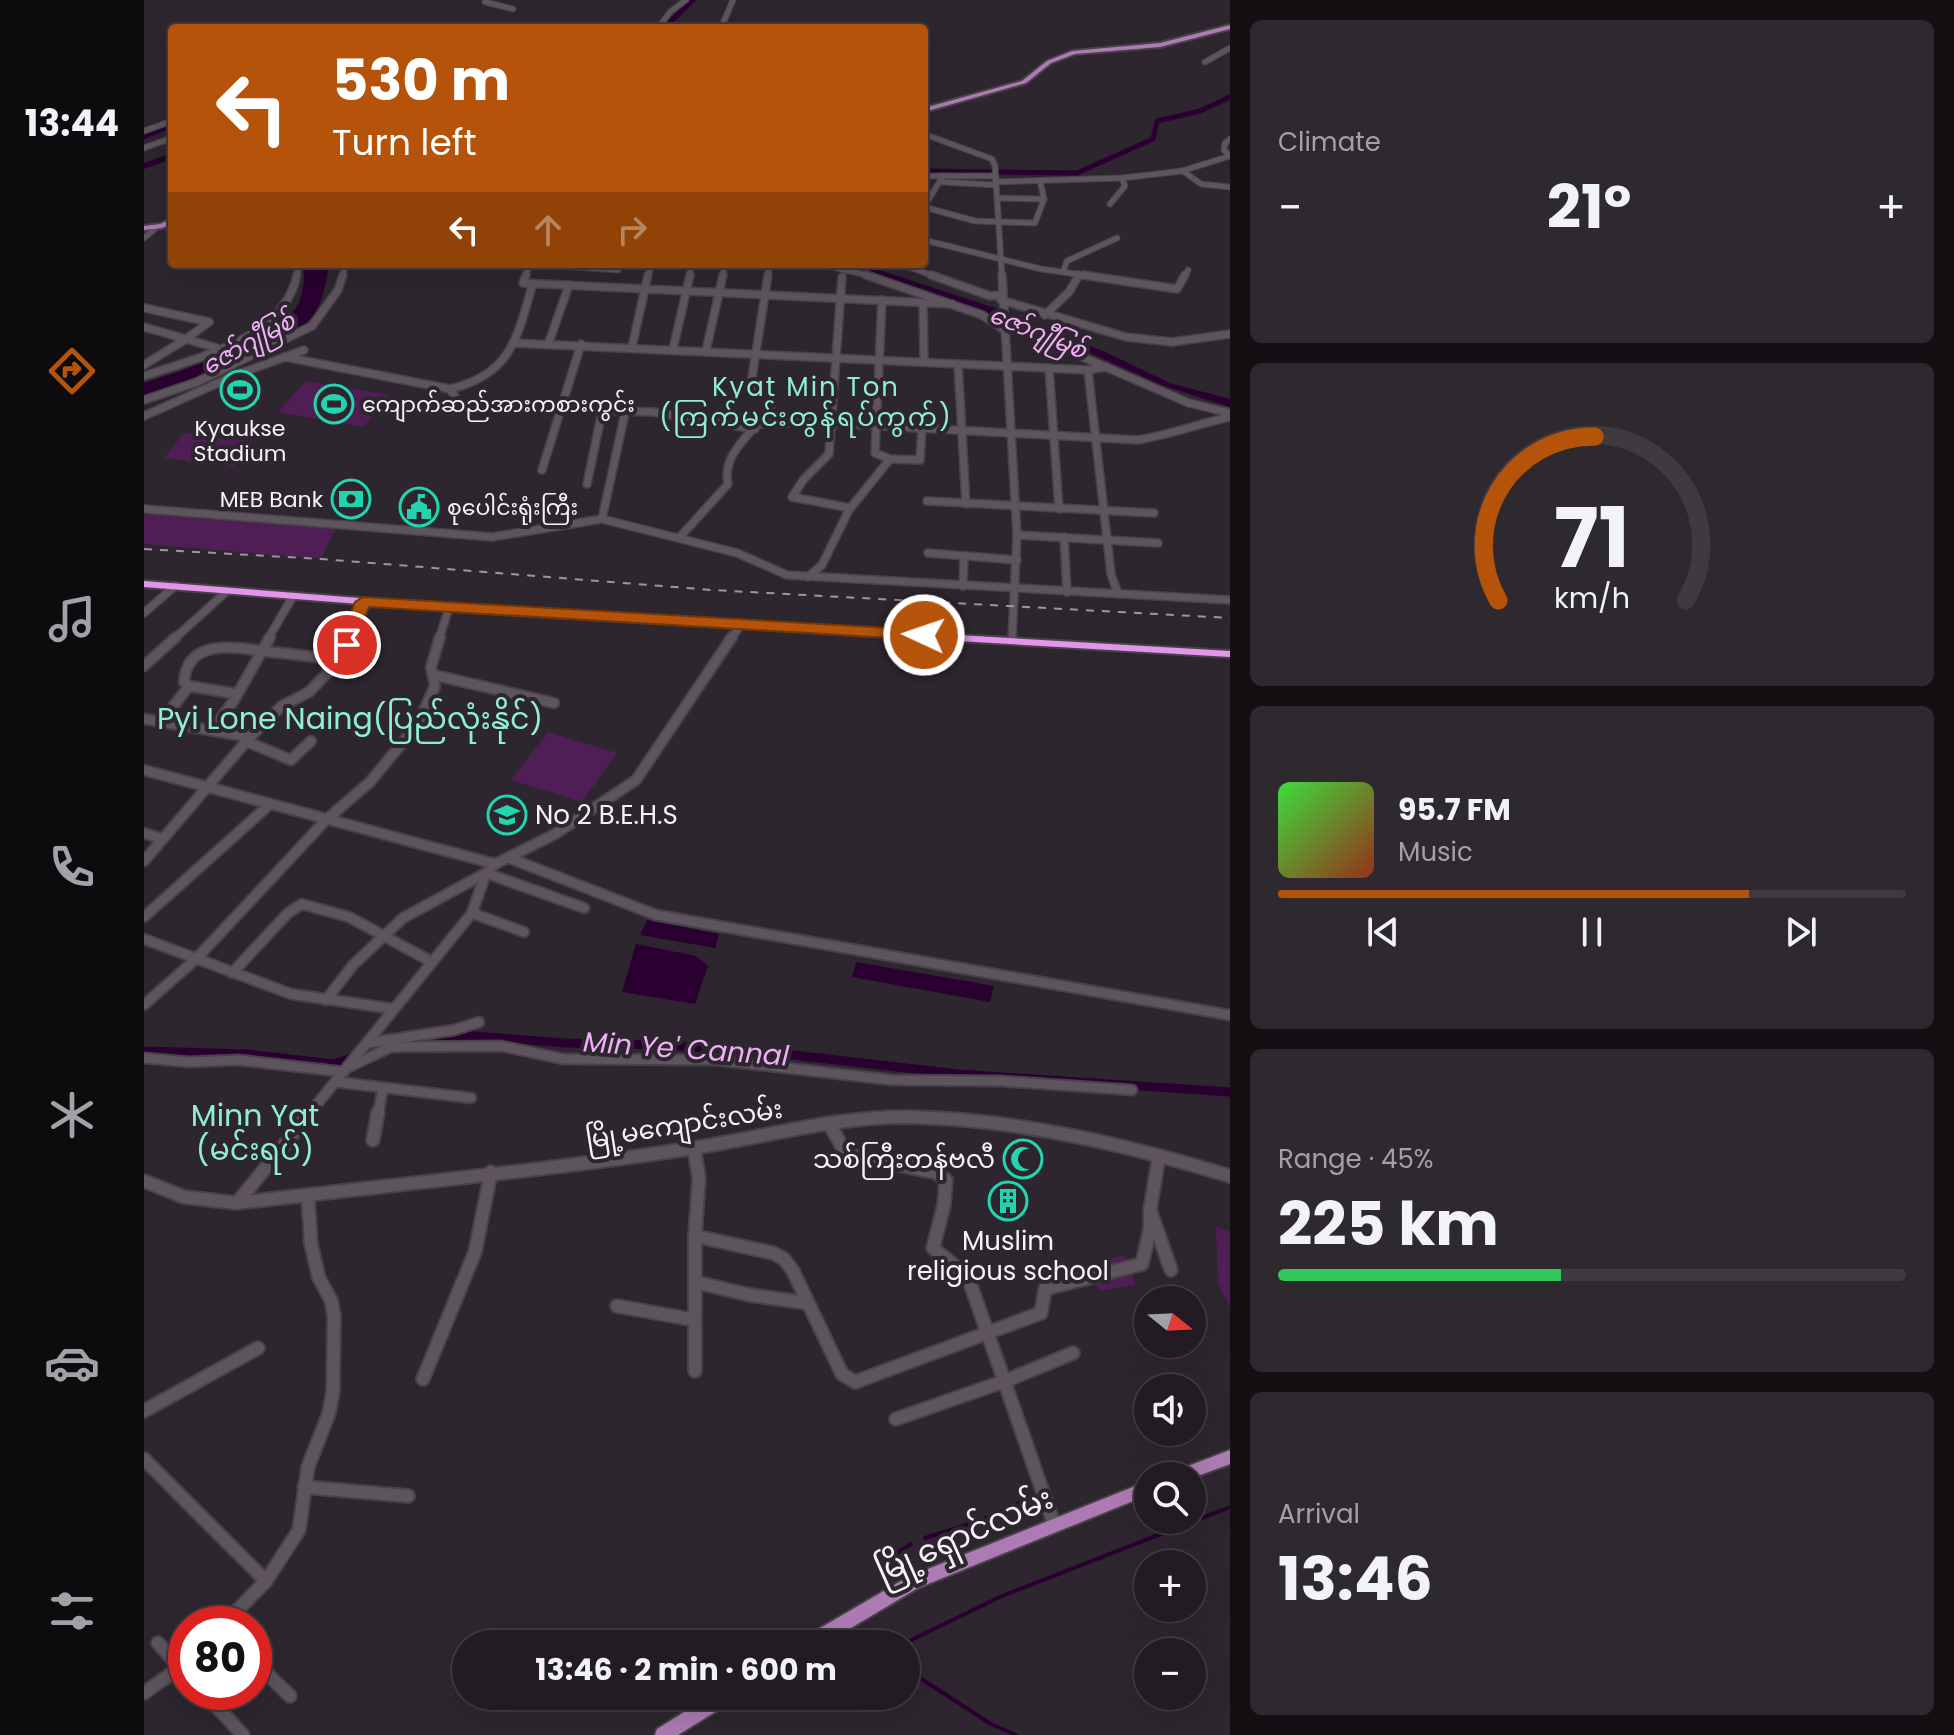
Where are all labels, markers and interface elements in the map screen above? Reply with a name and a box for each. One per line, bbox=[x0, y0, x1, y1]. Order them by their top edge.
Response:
text: 530 m bbox=[332, 41, 510, 120]
icon: left bbox=[200, 56, 304, 160]
text: 13:44 bbox=[25, 98, 119, 149]
text: Turn left bbox=[332, 117, 477, 168]
text: Climate bbox=[1278, 124, 1381, 160]
text: 21° bbox=[1547, 165, 1631, 249]
text: − bbox=[1278, 177, 1302, 238]
text: + bbox=[1876, 177, 1906, 238]
icon: left bbox=[442, 208, 486, 252]
icon: ahead bbox=[526, 208, 570, 252]
icon: right bbox=[610, 208, 654, 252]
water label: ဇော်ဂျီမြစ် bbox=[983, 298, 1093, 371]
water label: ဇော်ဂျီမြစ် bbox=[195, 303, 304, 386]
icon: directions bbox=[44, 343, 100, 399]
sports icon: Kyaukse Stadium bbox=[219, 369, 261, 411]
district label: Kyat Min Ton (ကြက်မင်းတွန်ရပ်ကွက်) bbox=[659, 369, 953, 438]
sports icon: ကျောက်ဆည်အားကစားကွင်း bbox=[313, 383, 355, 425]
place label: ကျောက်ဆည်အားကစားကွင်း bbox=[362, 389, 635, 423]
place label: Kyaukse Stadium bbox=[194, 413, 286, 469]
bank icon: MEB Bank bbox=[330, 478, 372, 520]
text: 71 bbox=[1554, 479, 1630, 595]
place label: MEB Bank bbox=[220, 484, 324, 515]
public building icon: စုပေါင်းရုံးကြီး bbox=[398, 486, 440, 528]
place label: စုပေါင်းရုံးကြီး bbox=[447, 492, 578, 525]
text: km/h bbox=[1554, 578, 1630, 618]
icon: music bbox=[44, 591, 100, 647]
position arrow bbox=[882, 593, 966, 677]
pin bbox=[313, 611, 381, 679]
icon: arrive bbox=[325, 623, 369, 667]
district label: Pyi Lone Naing(ပြည်လုံးနိုင်) bbox=[157, 697, 543, 744]
text: 95.7 FM bbox=[1398, 788, 1511, 831]
school or university icon: No 2 B.E.H.S bbox=[486, 794, 528, 836]
place label: No 2 B.E.H.S bbox=[535, 797, 678, 833]
text: Music bbox=[1398, 834, 1473, 870]
icon: phone bbox=[44, 839, 100, 895]
icon: previous bbox=[1361, 910, 1405, 954]
icon: pause bbox=[1570, 910, 1614, 954]
icon: next bbox=[1779, 910, 1823, 954]
water label: Min Ye' Cannal bbox=[582, 1022, 790, 1076]
icon: climate bbox=[44, 1087, 100, 1143]
street label: မြို့မကျောင်းလမ်း bbox=[583, 1091, 785, 1160]
district label: Minn Yat (မင်းရပ်) bbox=[191, 1094, 319, 1175]
mosque icon: သစ်ကြီးတန်ဗလီ bbox=[1002, 1138, 1044, 1180]
place label: သစ်ကြီးတန်ဗလီ bbox=[813, 1141, 995, 1180]
text: Range · 45% bbox=[1278, 1141, 1434, 1177]
building icon: Muslim religious school bbox=[987, 1180, 1029, 1222]
text: 225 km bbox=[1278, 1182, 1499, 1266]
place label: Muslim religious school bbox=[907, 1223, 1109, 1289]
north arrow bbox=[1134, 1286, 1206, 1358]
map controls bbox=[1134, 1286, 1206, 1710]
icon: car bbox=[44, 1335, 100, 1391]
button: sound bbox=[1134, 1374, 1206, 1446]
button: search bbox=[1134, 1462, 1206, 1534]
street label: မြို့ရှောင်လမ်း bbox=[868, 1475, 1061, 1597]
text: Arrival bbox=[1278, 1496, 1360, 1532]
text: 13:46 bbox=[1278, 1537, 1433, 1621]
button: + bbox=[1134, 1550, 1206, 1622]
icon: filters bbox=[44, 1583, 100, 1639]
speed limit sign: 80 bbox=[168, 1606, 272, 1710]
button: − bbox=[1134, 1638, 1206, 1710]
text: 13:46 · 2 min · 600 m bbox=[535, 1648, 837, 1691]

